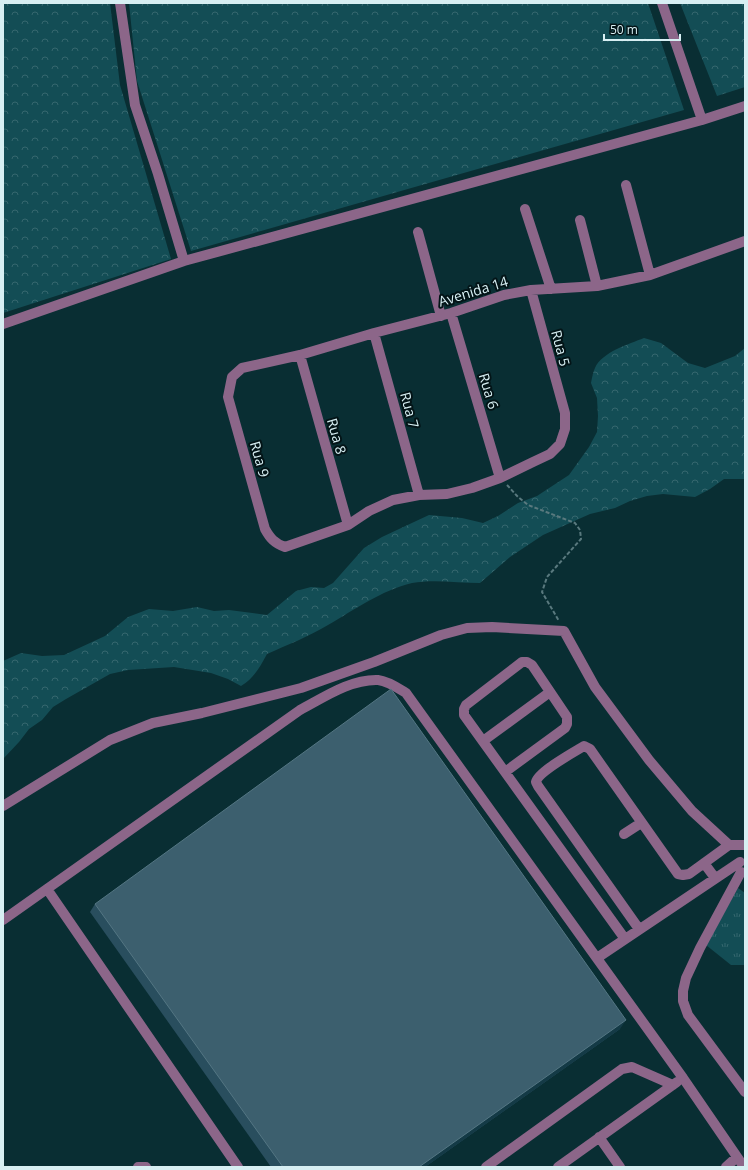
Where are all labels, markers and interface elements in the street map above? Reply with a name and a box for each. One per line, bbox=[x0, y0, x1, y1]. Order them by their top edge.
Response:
scale bar bbox=[604, 16, 680, 42]
text: 50 m bbox=[610, 21, 638, 38]
street label: Avenida 14 bbox=[436, 271, 510, 311]
street label: Rua 5 bbox=[547, 328, 575, 368]
street label: Rua 6 bbox=[475, 371, 503, 411]
street label: Rua 7 bbox=[396, 390, 424, 430]
street label: Rua 8 bbox=[323, 416, 351, 456]
street label: Rua 9 bbox=[246, 439, 274, 479]

